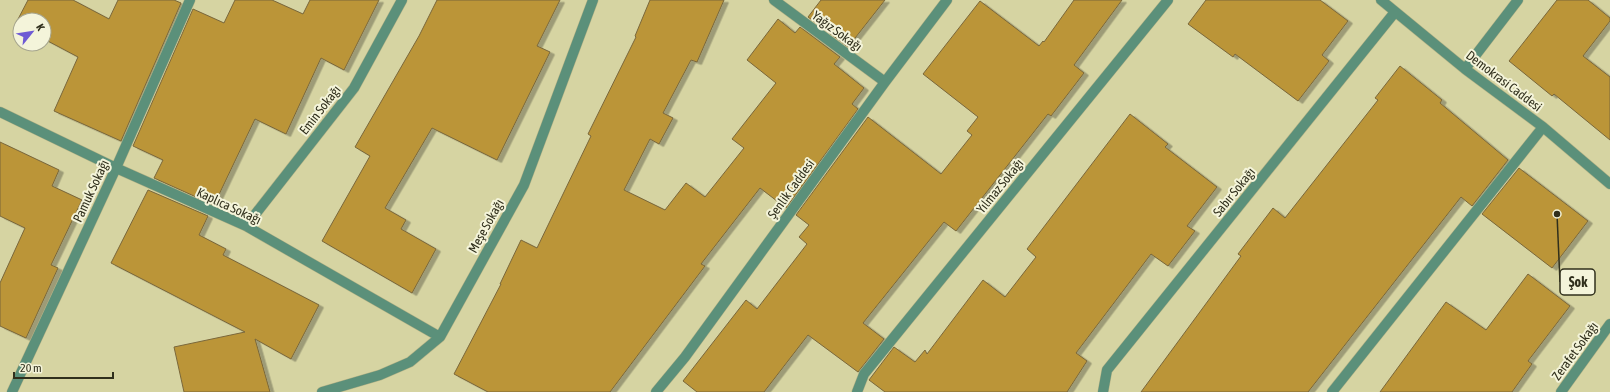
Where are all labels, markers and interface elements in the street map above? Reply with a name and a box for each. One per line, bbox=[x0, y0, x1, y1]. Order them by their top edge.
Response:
street label: Yağız Sokağı bbox=[809, 8, 865, 54]
north arrow bbox=[12, 12, 52, 52]
text: K bbox=[34, 22, 48, 33]
street label: Demokrasi Caddesi bbox=[1463, 48, 1545, 114]
street label: Emin Sokağı bbox=[296, 83, 344, 137]
street label: Yılmaz Sokağı bbox=[974, 156, 1026, 216]
street label: Pamuk Sokağı bbox=[70, 157, 112, 225]
street label: Şenlik Caddesi bbox=[765, 157, 817, 221]
street label: Sabır Sokağı bbox=[1210, 165, 1258, 219]
street label: Kaplıca Sokağı bbox=[194, 185, 264, 227]
street label: Meşe Sokağı bbox=[465, 197, 507, 255]
callout: Şok bbox=[1560, 269, 1595, 295]
text: Şok bbox=[1569, 274, 1588, 290]
street label: Zerafet Sokağı bbox=[1549, 319, 1601, 383]
scale bar bbox=[14, 354, 113, 380]
text: 20 m bbox=[20, 361, 42, 375]

